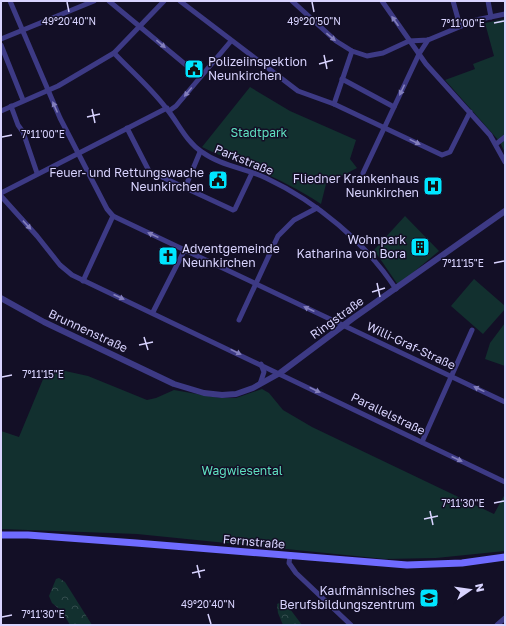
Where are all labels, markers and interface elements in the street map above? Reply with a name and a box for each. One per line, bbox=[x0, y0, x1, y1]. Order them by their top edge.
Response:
text: 49°20'40"N bbox=[42, 15, 96, 27]
text: 49°20'50"N bbox=[287, 15, 341, 27]
one-way arrow bbox=[391, 16, 399, 26]
text: 7°11'00"E bbox=[441, 17, 485, 29]
one-way arrow bbox=[326, 32, 336, 41]
one-way arrow bbox=[155, 39, 166, 48]
place label: Polizeiinspektion Neunkirchen bbox=[208, 54, 307, 83]
public building icon: Polizeiinspektion Neunkirchen bbox=[183, 58, 205, 80]
one-way arrow bbox=[399, 84, 405, 95]
one-way arrow bbox=[184, 86, 193, 97]
one-way arrow bbox=[52, 102, 58, 113]
park label: Stadtpark bbox=[231, 125, 288, 140]
text: 7°11'00"E bbox=[21, 128, 65, 140]
one-way arrow bbox=[409, 139, 421, 145]
street label: Parkstraße bbox=[212, 141, 276, 178]
place label: Feuer- und Rettungswache Neunkirchen bbox=[49, 165, 204, 194]
public building icon: Feuer- und Rettungswache Neunkirchen bbox=[207, 169, 229, 191]
place label: Fliedner Krankenhaus Neunkirchen bbox=[293, 171, 419, 200]
hospital icon: Fliedner Krankenhaus Neunkirchen bbox=[422, 175, 444, 197]
one-way arrow bbox=[22, 220, 32, 230]
one-way arrow bbox=[148, 232, 159, 238]
place label: Wohnpark Katharina von Bora bbox=[297, 232, 406, 261]
building icon: Wohnpark Katharina von Bora bbox=[409, 236, 431, 258]
place label: Adventgemeinde Neunkirchen bbox=[182, 241, 280, 270]
church icon: Adventgemeinde Neunkirchen bbox=[157, 245, 179, 267]
text: 7°11'15"E bbox=[442, 257, 484, 269]
street label: Ringstraße bbox=[307, 293, 366, 342]
one-way arrow bbox=[113, 294, 124, 300]
street label: Brunnenstraße bbox=[46, 306, 130, 355]
one-way arrow bbox=[303, 306, 314, 312]
street label: Willi-Graf-Straße bbox=[364, 318, 458, 373]
one-way arrow bbox=[231, 349, 242, 355]
text: 7°11'15"E bbox=[22, 368, 64, 380]
one-way arrow bbox=[473, 386, 484, 392]
one-way arrow bbox=[309, 387, 321, 393]
street label: Parallelstraße bbox=[349, 389, 428, 438]
one-way arrow bbox=[451, 456, 462, 462]
park label: Wagwiesental bbox=[201, 463, 283, 478]
text: 7°11'30"E bbox=[441, 497, 485, 509]
street label: Fernstraße bbox=[222, 531, 286, 552]
north arrow bbox=[450, 570, 490, 610]
text: N bbox=[473, 582, 488, 593]
place label: Kaufmännisches Berufsbildungszentrum bbox=[280, 583, 415, 612]
school or university icon: Kaufmännisches Berufsbildungszentrum bbox=[418, 587, 440, 609]
text: 49°20'40"N bbox=[181, 598, 235, 610]
text: 7°11'30"E bbox=[21, 608, 65, 620]

